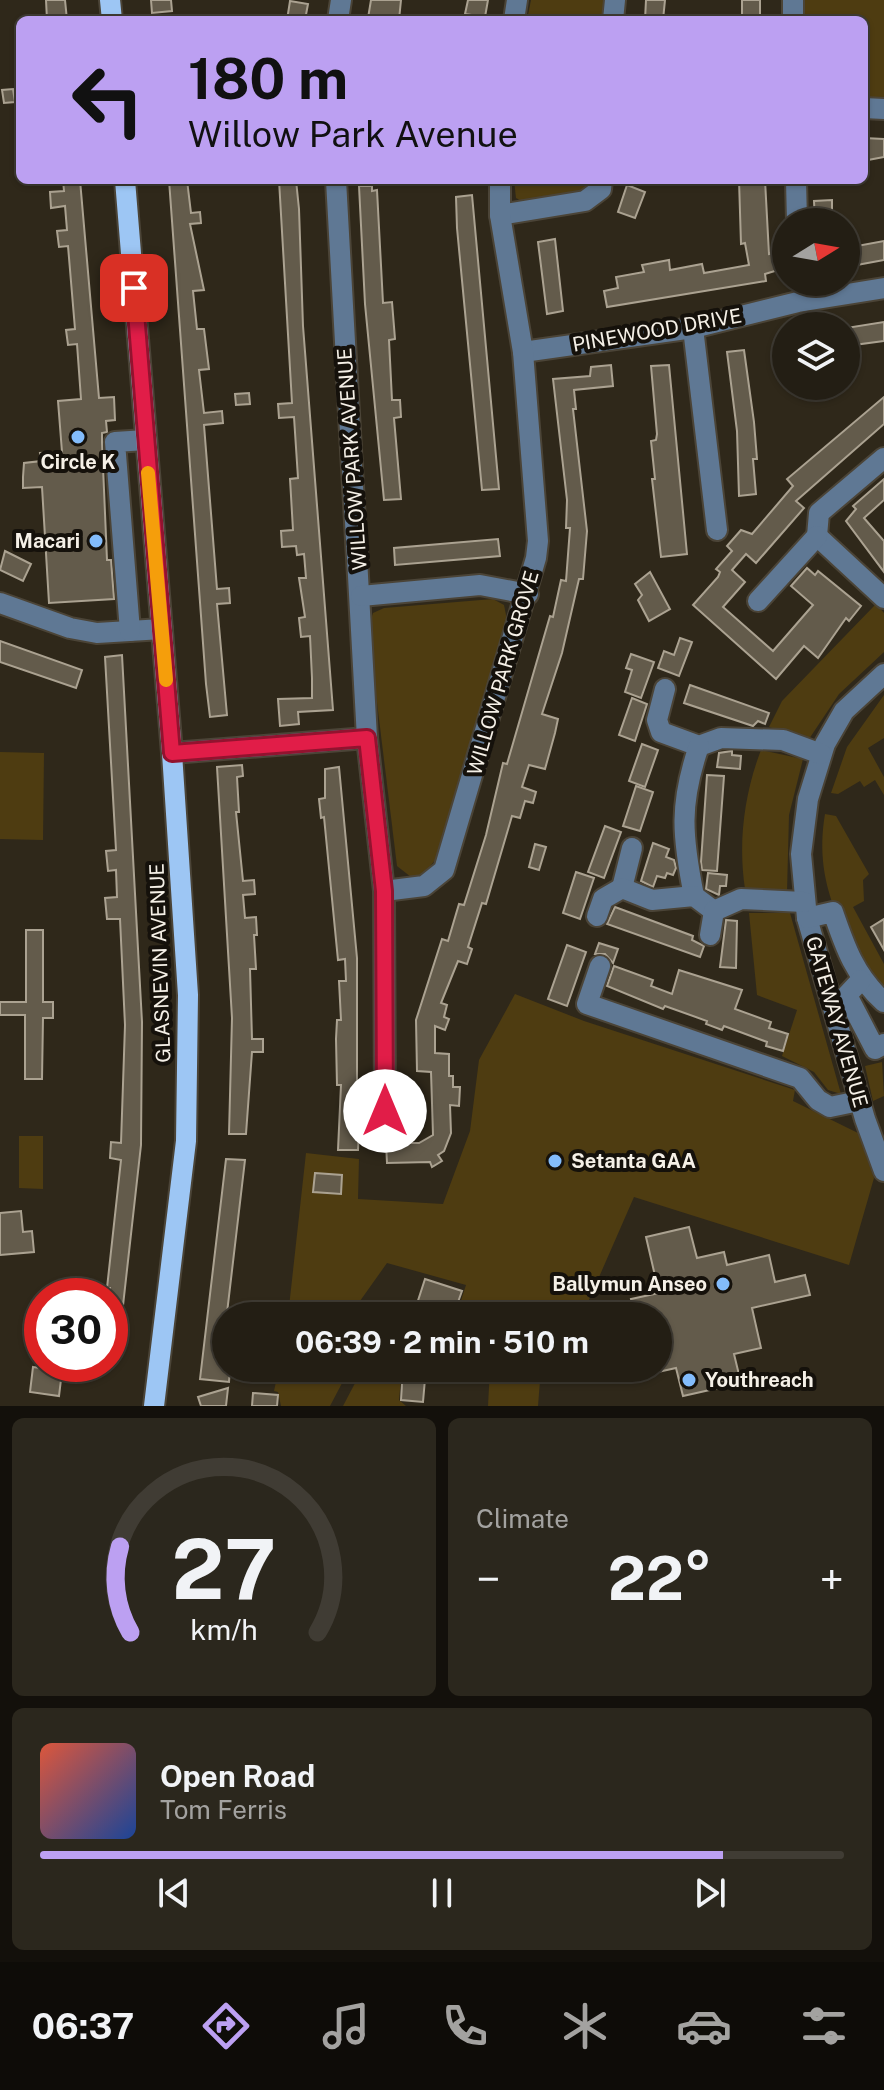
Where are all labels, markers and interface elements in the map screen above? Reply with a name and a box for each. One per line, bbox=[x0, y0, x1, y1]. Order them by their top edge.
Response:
text: 180 m bbox=[188, 46, 348, 112]
icon: left bbox=[56, 48, 160, 152]
text: Willow Park Avenue bbox=[188, 113, 518, 155]
north arrow bbox=[772, 208, 860, 296]
map controls bbox=[772, 208, 860, 400]
pin bbox=[100, 254, 168, 322]
icon: arrive bbox=[112, 266, 156, 310]
street label: PINEWOOD DRIVE bbox=[570, 303, 744, 357]
button: layers bbox=[772, 312, 860, 400]
street label: WILLOW PARK AVENUE bbox=[332, 347, 372, 571]
marker: Circle K bbox=[69, 428, 87, 446]
place label: Circle K bbox=[40, 450, 116, 474]
place label: Macari bbox=[15, 529, 80, 553]
marker: Macari bbox=[87, 532, 105, 550]
street label: WILLOW PARK GROVE bbox=[462, 568, 544, 778]
street label: GLASNEVIN AVENUE bbox=[145, 863, 175, 1063]
street label: GATEWAY AVENUE bbox=[801, 934, 873, 1110]
position arrow bbox=[343, 1069, 427, 1153]
place label: Setanta GAA bbox=[571, 1149, 696, 1173]
marker: Setanta GAA bbox=[546, 1152, 564, 1170]
place label: Ballymun Anseo bbox=[552, 1272, 707, 1296]
marker: Ballymun Anseo bbox=[714, 1275, 732, 1293]
speed limit sign: 30 bbox=[24, 1278, 128, 1382]
text: 06:39 · 2 min · 510 m bbox=[295, 1324, 589, 1360]
place label: Youthreach bbox=[705, 1368, 814, 1392]
marker: Youthreach bbox=[680, 1371, 698, 1389]
text: Climate bbox=[476, 1503, 569, 1534]
text: 27 bbox=[172, 1520, 276, 1618]
text: 22° bbox=[608, 1543, 712, 1614]
text: − bbox=[476, 1553, 500, 1605]
text: + bbox=[820, 1553, 844, 1605]
text: km/h bbox=[190, 1613, 258, 1646]
text: Open Road bbox=[160, 1758, 315, 1794]
text: Tom Ferris bbox=[160, 1794, 287, 1825]
icon: previous bbox=[152, 1871, 196, 1915]
icon: pause bbox=[420, 1871, 464, 1915]
icon: next bbox=[688, 1871, 732, 1915]
icon: directions bbox=[198, 1998, 254, 2054]
icon: music bbox=[318, 1998, 374, 2054]
icon: phone bbox=[437, 1998, 493, 2054]
icon: climate bbox=[557, 1998, 613, 2054]
icon: car bbox=[676, 1998, 732, 2054]
icon: filters bbox=[796, 1998, 852, 2054]
text: 06:37 bbox=[32, 2005, 134, 2047]

